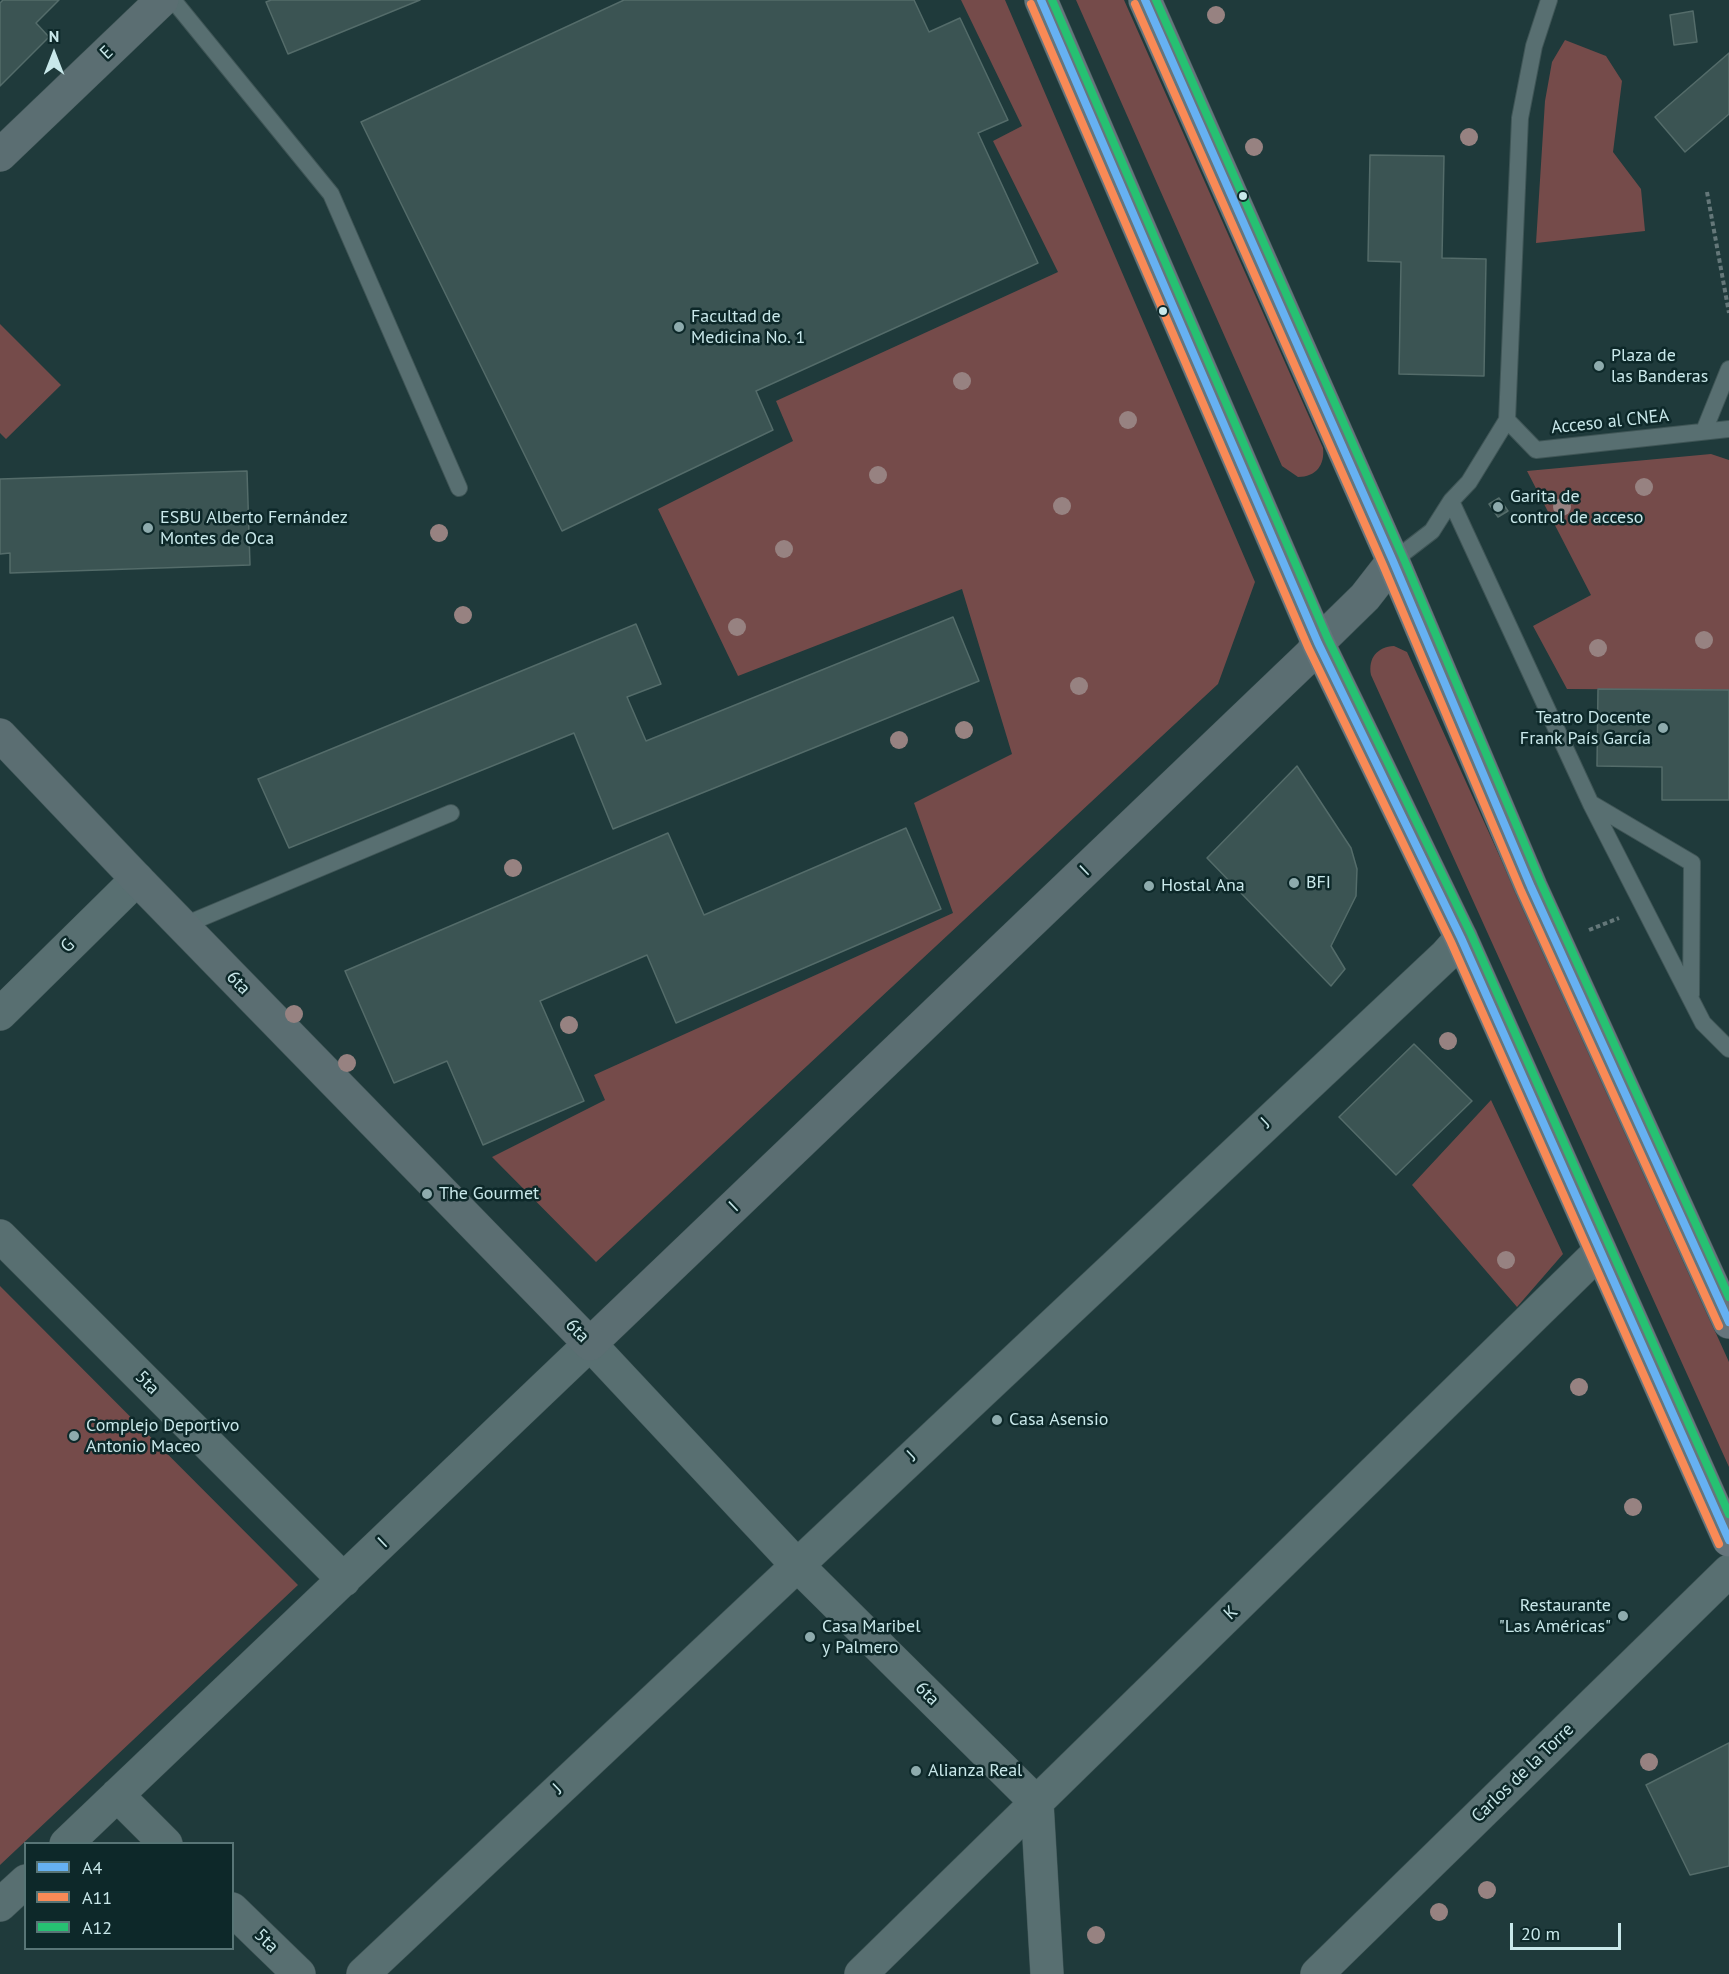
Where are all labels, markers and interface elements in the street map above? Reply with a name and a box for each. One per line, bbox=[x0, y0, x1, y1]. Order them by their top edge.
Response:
north arrow bbox=[24, 24, 84, 84]
text: N bbox=[49, 26, 59, 46]
street label: E bbox=[96, 42, 118, 64]
unlabelled marker bbox=[1237, 190, 1249, 202]
unlabelled marker bbox=[1157, 305, 1169, 317]
place label: Facultad de Medicina No. 1 bbox=[691, 306, 805, 348]
marker: Facultad de Medicina No. 1 bbox=[672, 320, 686, 334]
place label: Plaza de las Banderas bbox=[1611, 345, 1708, 388]
marker: Plaza de las Banderas bbox=[1592, 359, 1606, 373]
street label: Acceso al CNEA bbox=[1550, 405, 1670, 439]
place label: Garita de control de acceso bbox=[1510, 486, 1643, 528]
marker: Garita de control de acceso bbox=[1491, 500, 1505, 514]
place label: ESBU Alberto Fernández Montes de Oca bbox=[160, 507, 348, 550]
marker: ESBU Alberto Fernández Montes de Oca bbox=[141, 521, 155, 535]
place label: Teatro Docente Frank País García bbox=[1520, 707, 1651, 750]
marker: Teatro Docente Frank País García bbox=[1656, 721, 1670, 735]
street label: I bbox=[1076, 861, 1094, 881]
place label: BFI bbox=[1306, 872, 1331, 894]
place label: Hostal Ana bbox=[1161, 875, 1245, 897]
marker: BFI bbox=[1287, 876, 1301, 890]
marker: Hostal Ana bbox=[1142, 879, 1156, 893]
street label: G bbox=[56, 934, 80, 958]
street label: 6ta bbox=[222, 967, 254, 999]
street label: J bbox=[1257, 1113, 1275, 1133]
place label: The Gourmet bbox=[439, 1183, 539, 1205]
marker: The Gourmet bbox=[420, 1187, 434, 1201]
street label: I bbox=[725, 1197, 743, 1217]
street label: 6ta bbox=[561, 1315, 593, 1347]
street label: 5ta bbox=[131, 1367, 163, 1399]
place label: Casa Asensio bbox=[1009, 1409, 1108, 1431]
marker: Casa Asensio bbox=[990, 1413, 1004, 1427]
place label: Complejo Deportivo Antonio Maceo bbox=[86, 1415, 239, 1458]
marker: Complejo Deportivo Antonio Maceo bbox=[67, 1429, 81, 1443]
street label: J bbox=[903, 1446, 921, 1466]
street label: I bbox=[374, 1533, 392, 1553]
place label: Restaurante "Las Américas" bbox=[1499, 1595, 1611, 1638]
street label: K bbox=[1220, 1601, 1242, 1625]
marker: Restaurante "Las Américas" bbox=[1616, 1609, 1630, 1623]
place label: Casa Maribel y Palmero bbox=[822, 1616, 920, 1658]
marker: Casa Maribel y Palmero bbox=[803, 1630, 817, 1644]
street label: 6ta bbox=[911, 1678, 943, 1710]
street label: Carlos de la Torre bbox=[1467, 1719, 1579, 1827]
place label: Alianza Real bbox=[928, 1760, 1022, 1782]
marker: Alianza Real bbox=[909, 1764, 923, 1778]
street label: J bbox=[549, 1779, 567, 1799]
legend bbox=[24, 1842, 234, 1950]
text: A4 bbox=[82, 1856, 102, 1879]
text: A11 bbox=[82, 1886, 112, 1909]
scale bar bbox=[1513, 1911, 1624, 1949]
text: A12 bbox=[82, 1916, 112, 1939]
text: 20 m bbox=[1521, 1922, 1560, 1945]
street label: 5ta bbox=[250, 1925, 282, 1957]

